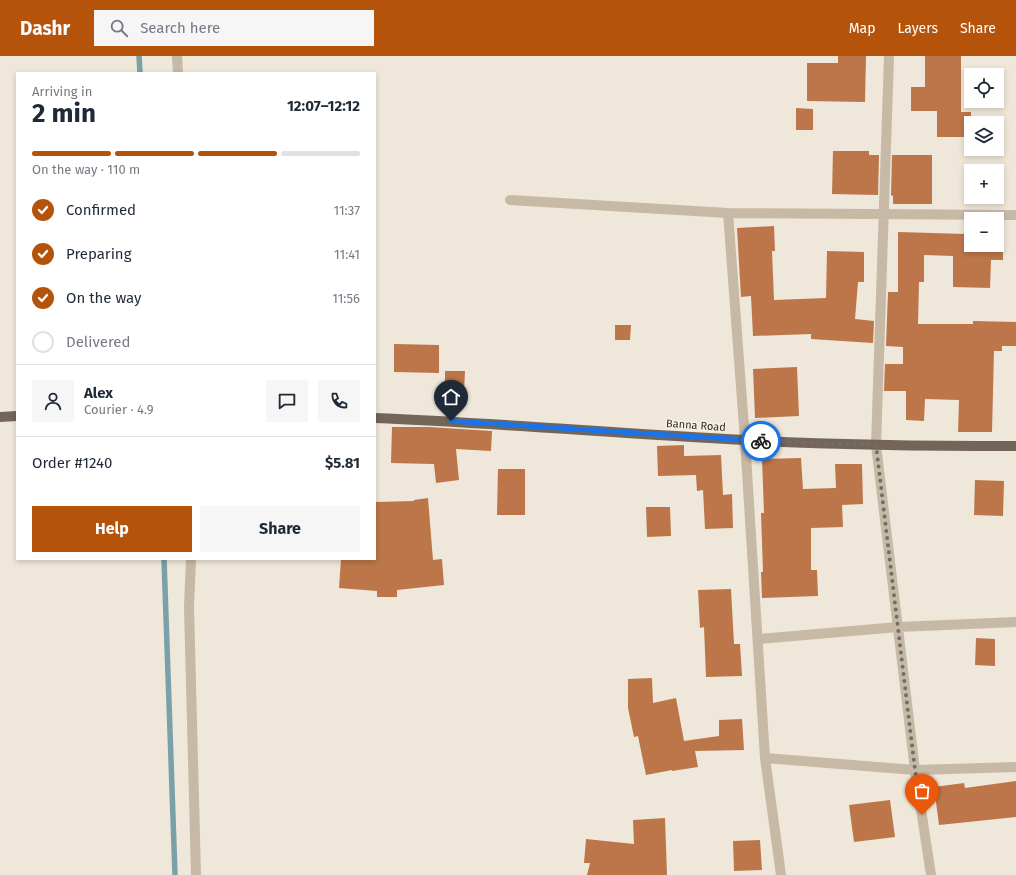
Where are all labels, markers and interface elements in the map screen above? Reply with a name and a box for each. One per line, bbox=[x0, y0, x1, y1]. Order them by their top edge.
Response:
search box bbox=[94, 10, 374, 46]
text: Dashr bbox=[20, 17, 70, 40]
icon: search bbox=[108, 17, 130, 39]
text: Search here bbox=[140, 19, 220, 37]
text: Map bbox=[849, 20, 875, 37]
text: Layers bbox=[897, 20, 938, 37]
text: Share bbox=[960, 20, 996, 37]
map controls bbox=[964, 68, 1004, 252]
button: locate bbox=[964, 68, 1004, 108]
text: Arriving in bbox=[32, 84, 92, 99]
text: 12:07–12:12 bbox=[287, 97, 360, 115]
text: 2 min bbox=[32, 98, 96, 129]
button: layers bbox=[964, 116, 1004, 156]
text: On the way · 110 m bbox=[32, 162, 140, 177]
button: + bbox=[964, 164, 1004, 204]
icon: check bbox=[32, 199, 54, 221]
text: Confirmed bbox=[66, 201, 136, 219]
text: 11:37 bbox=[333, 203, 360, 218]
button: − bbox=[964, 212, 1004, 252]
icon: check bbox=[32, 243, 54, 265]
text: Preparing bbox=[66, 245, 131, 263]
text: 11:41 bbox=[334, 247, 360, 262]
icon: check bbox=[32, 287, 54, 309]
text: On the way bbox=[66, 289, 141, 307]
text: 11:56 bbox=[332, 291, 360, 306]
text: Delivered bbox=[66, 333, 130, 351]
button: person bbox=[32, 380, 74, 422]
button: chat bbox=[266, 380, 308, 422]
button: phone bbox=[318, 380, 360, 422]
pin bbox=[434, 380, 468, 421]
text: Alex bbox=[84, 384, 113, 402]
icon: home bbox=[440, 386, 462, 408]
text: Courier · 4.9 bbox=[84, 402, 154, 417]
street label: Banna Road bbox=[666, 417, 726, 434]
courier bbox=[741, 421, 781, 461]
icon: bike bbox=[750, 430, 772, 452]
text: Order #1240 bbox=[32, 454, 112, 472]
text: $5.81 bbox=[325, 454, 360, 472]
button: Help bbox=[32, 506, 192, 552]
button: Share bbox=[200, 506, 360, 552]
pin bbox=[905, 774, 939, 815]
icon: bag bbox=[911, 780, 933, 802]

